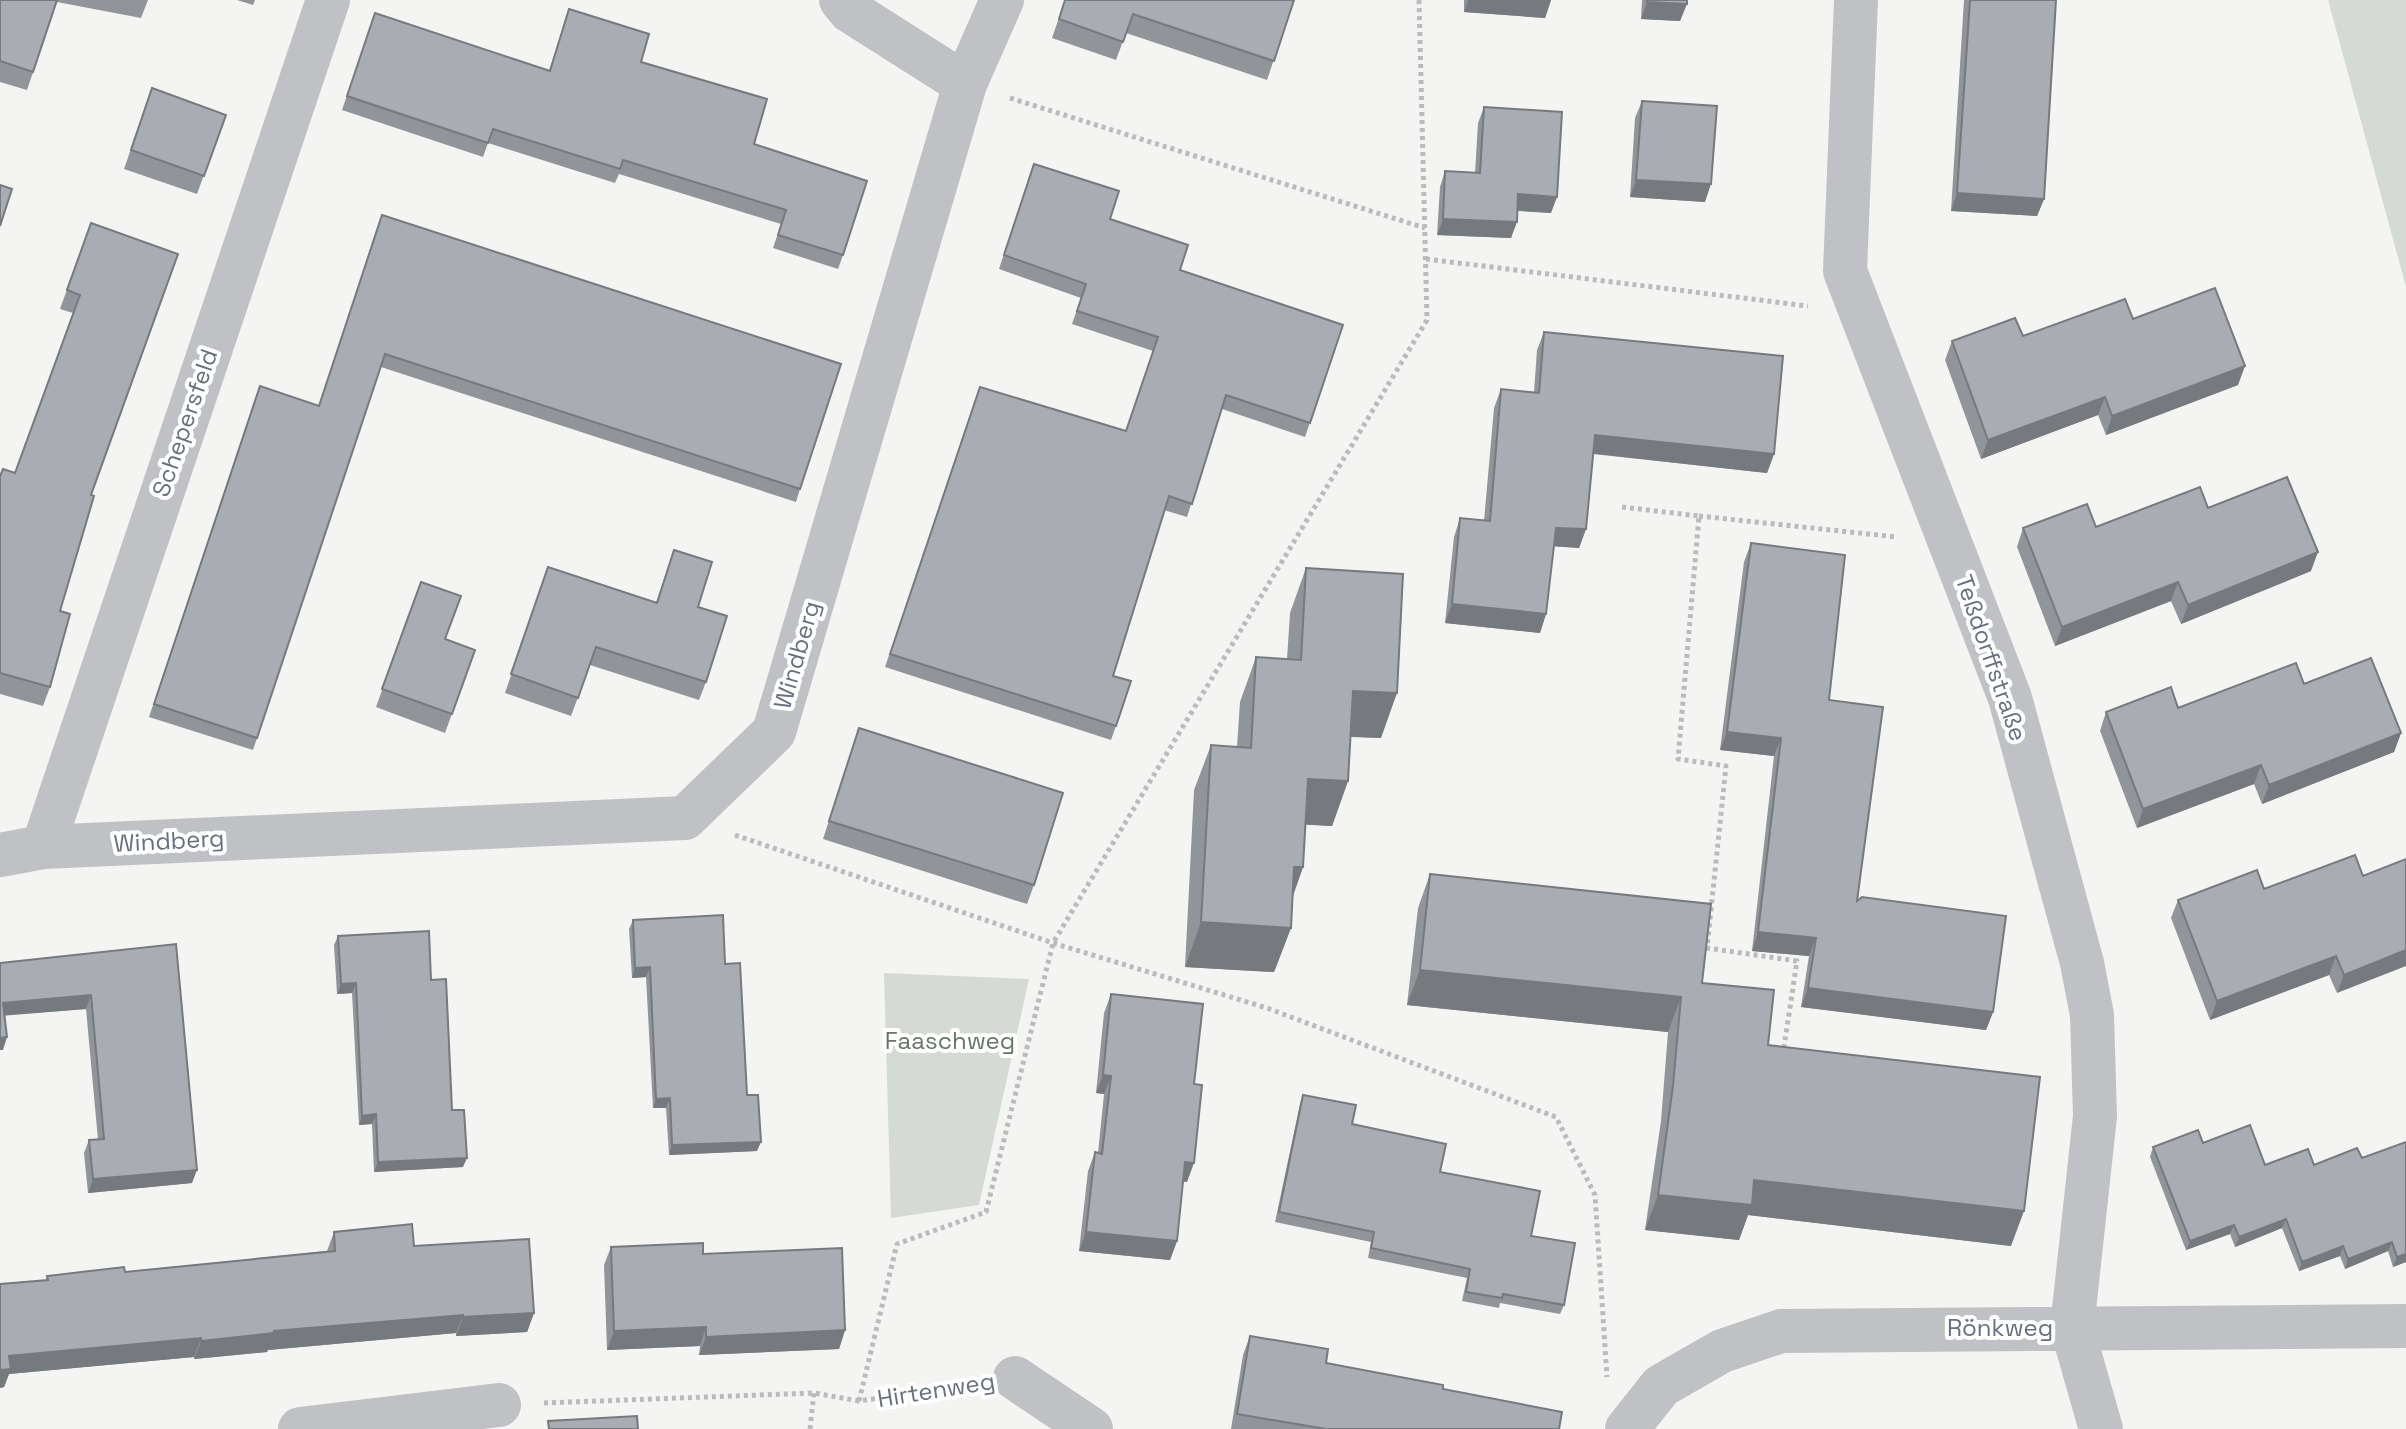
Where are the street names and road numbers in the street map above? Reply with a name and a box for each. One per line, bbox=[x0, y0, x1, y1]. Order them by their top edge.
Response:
street label: Schepersfeld bbox=[145, 345, 224, 501]
street label: Teßdorffstraße bbox=[1949, 571, 2034, 745]
street label: Windberg bbox=[766, 597, 827, 712]
street label: Windberg bbox=[113, 822, 225, 859]
street label: Rönkweg bbox=[1947, 1312, 2053, 1343]
street label: Hirtenweg bbox=[875, 1365, 997, 1414]

